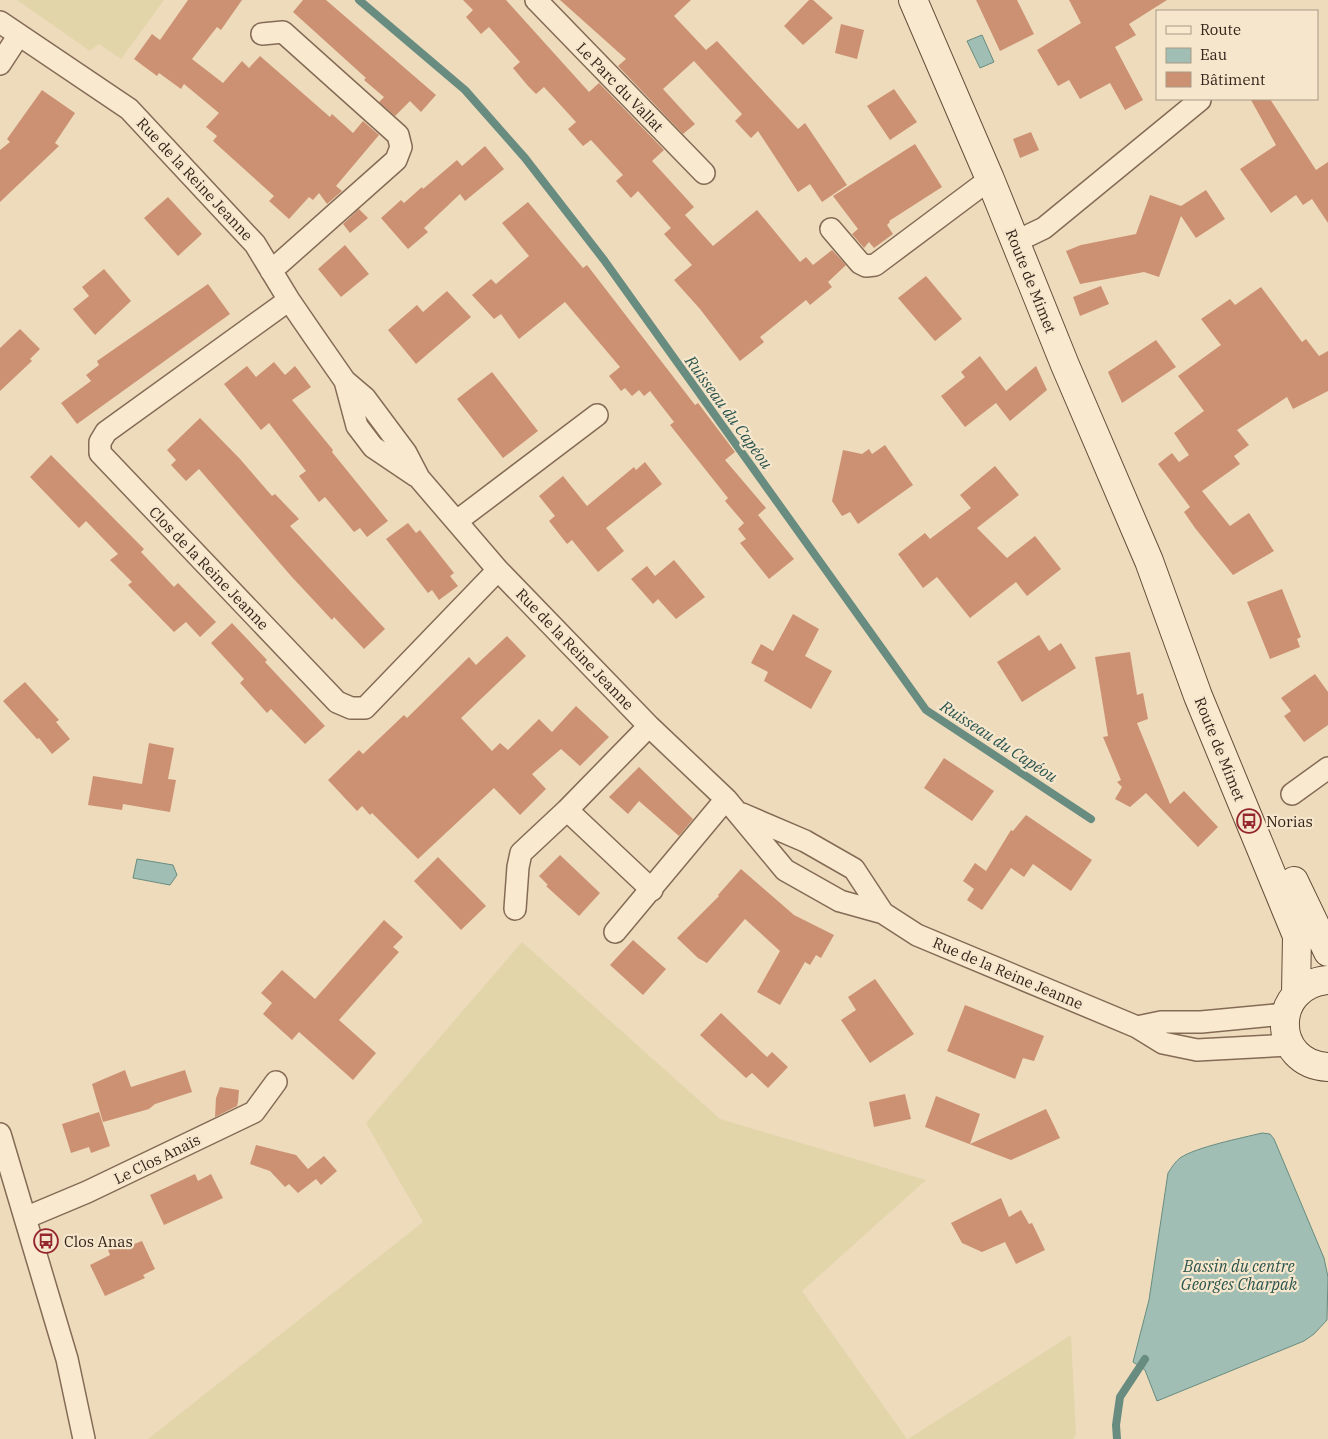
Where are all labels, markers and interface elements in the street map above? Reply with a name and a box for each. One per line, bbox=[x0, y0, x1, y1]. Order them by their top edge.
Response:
legend bbox=[1156, 10, 1318, 100]
text: Route bbox=[1200, 20, 1241, 39]
street label: Le Parc du Vallat bbox=[573, 38, 667, 136]
text: Eau bbox=[1200, 45, 1227, 64]
text: Bâtiment bbox=[1200, 70, 1265, 89]
street label: Rue de la Reine Jeanne bbox=[133, 113, 257, 245]
street label: Route de Mimet bbox=[1001, 226, 1061, 336]
water label: Ruisseau du Capéou bbox=[680, 350, 777, 473]
street label: Clos de la Reine Jeanne bbox=[145, 502, 273, 634]
street label: Rue de la Reine Jeanne bbox=[512, 584, 638, 714]
street label: Route de Mimet bbox=[1190, 694, 1250, 804]
water label: Ruisseau du Capéou bbox=[936, 695, 1061, 786]
bus stop icon: Norias bbox=[1236, 808, 1262, 834]
place label: Norias bbox=[1266, 812, 1313, 831]
street label: Rue de la Reine Jeanne bbox=[930, 933, 1086, 1013]
street label: Le Clos Anaïs bbox=[111, 1130, 203, 1188]
bus stop icon: Clos Anas bbox=[33, 1228, 59, 1254]
place label: Clos Anas bbox=[64, 1232, 133, 1251]
water label: Bassin du centre Georges Charpak bbox=[1181, 1256, 1298, 1294]

